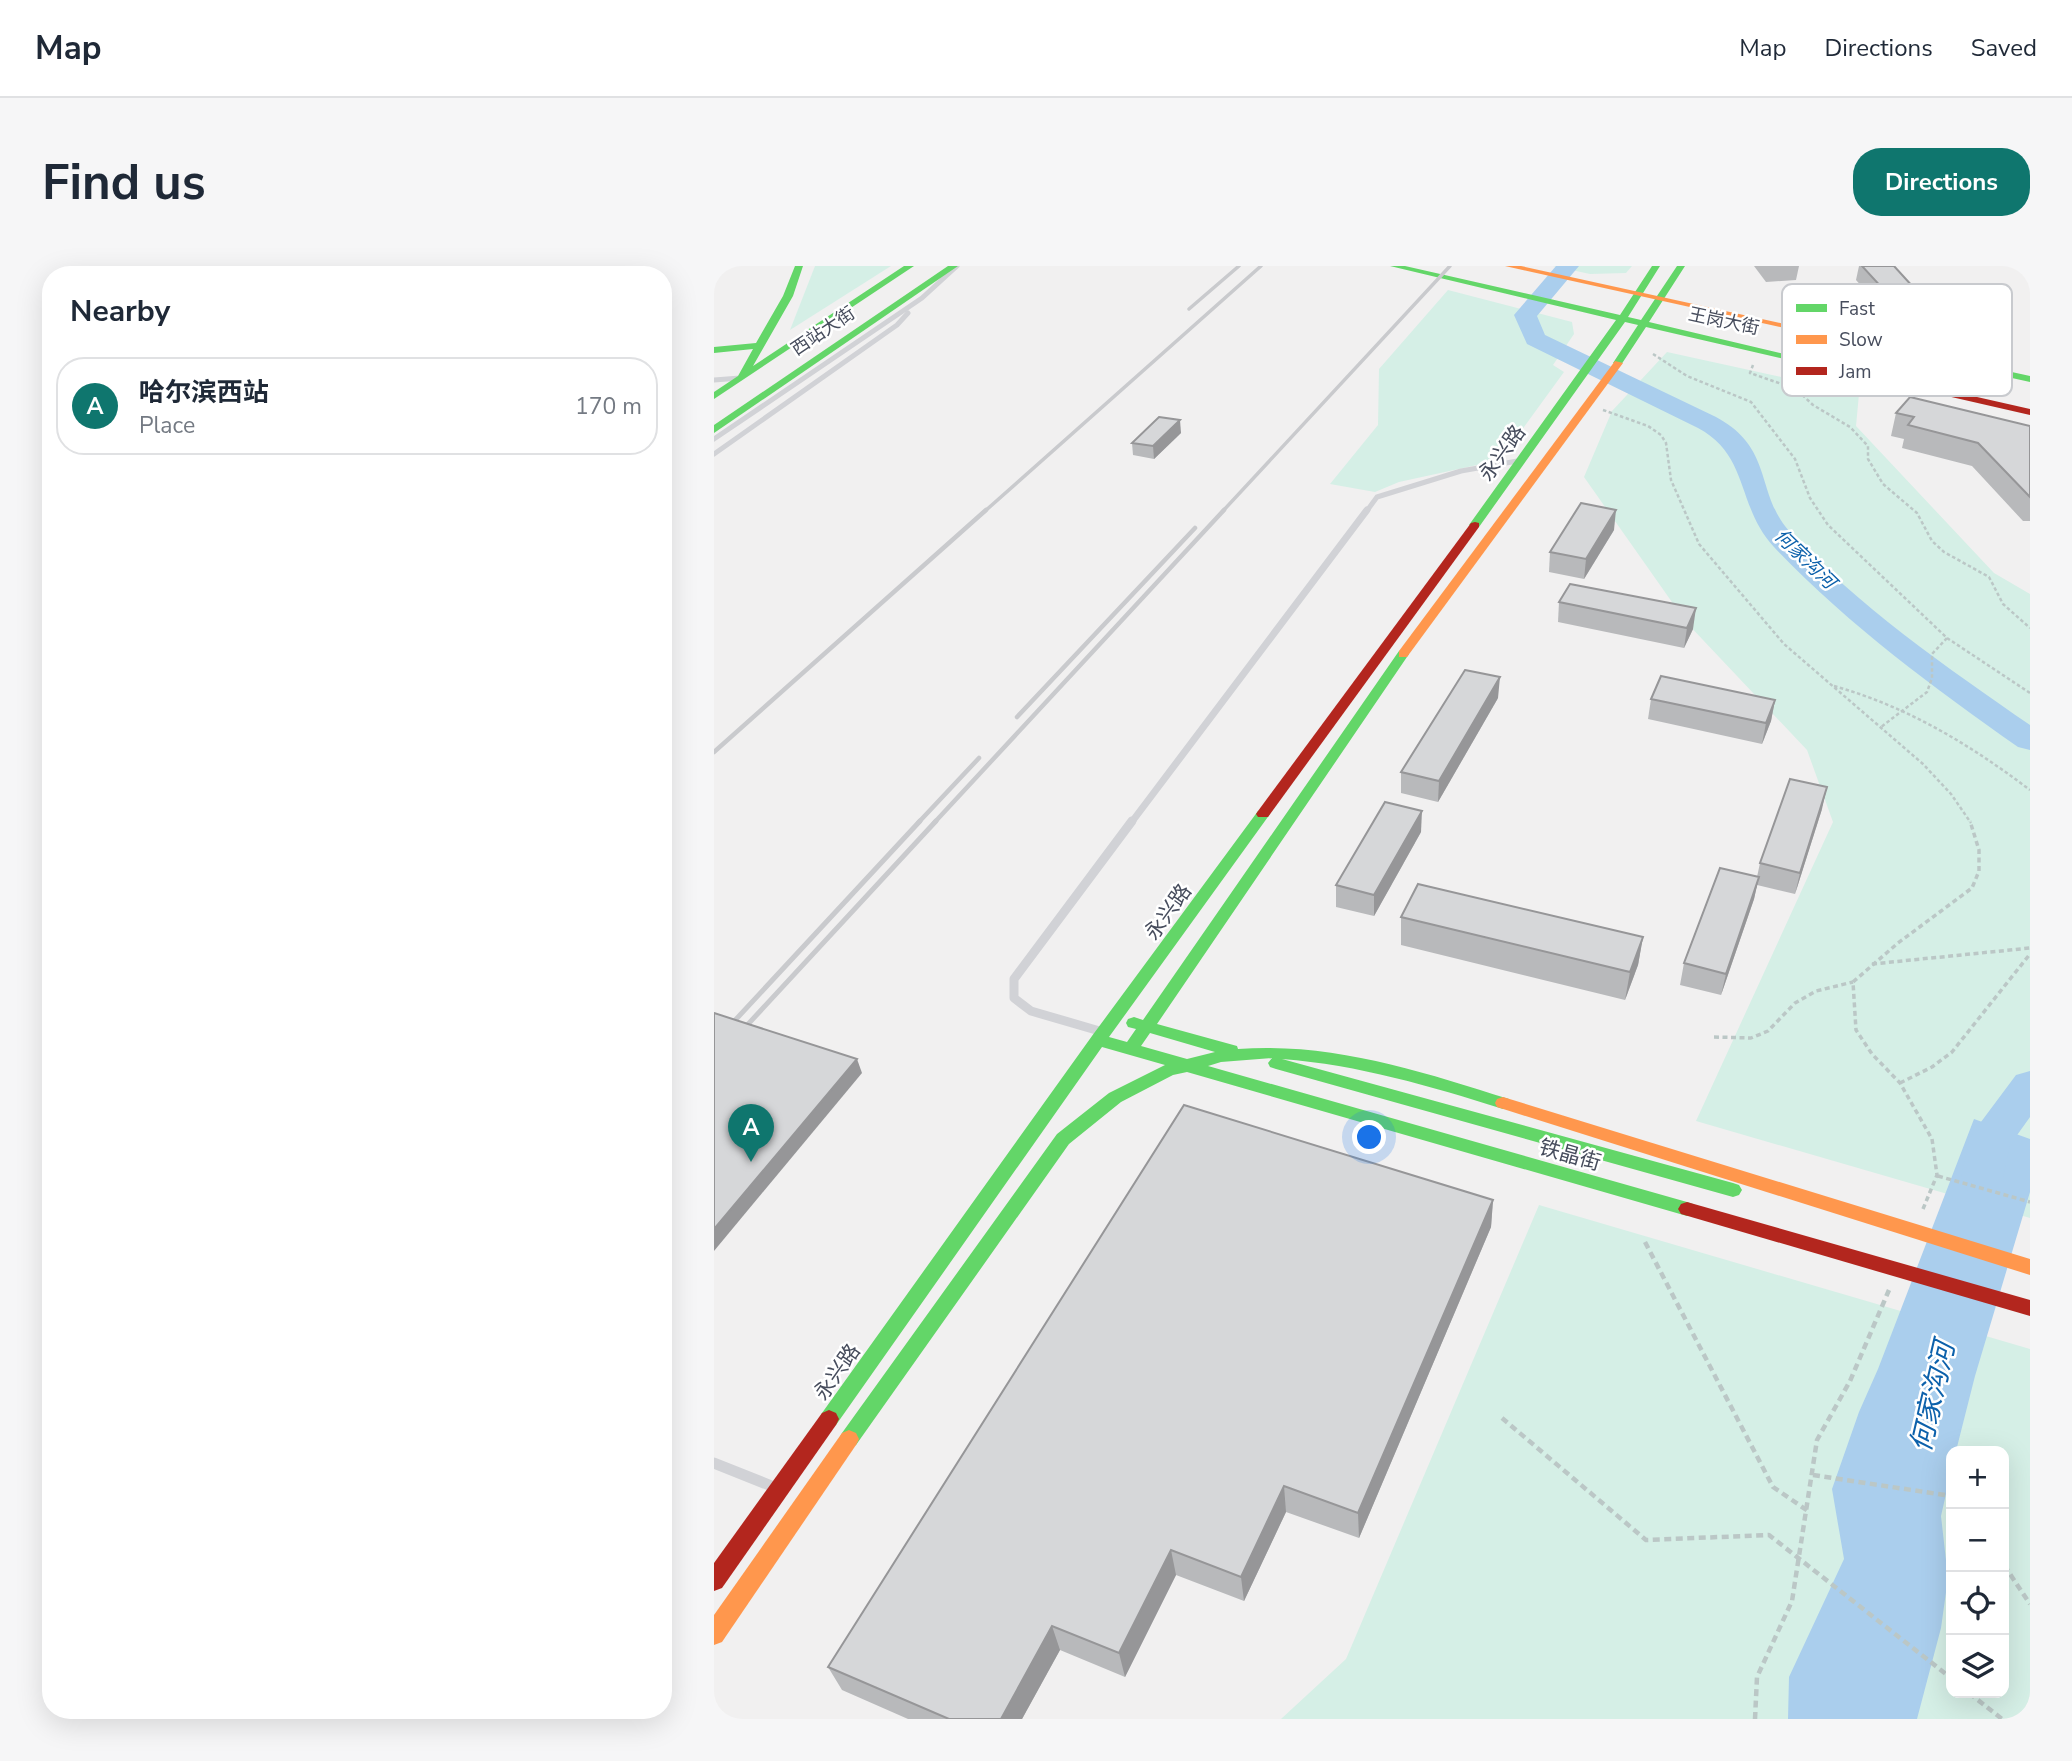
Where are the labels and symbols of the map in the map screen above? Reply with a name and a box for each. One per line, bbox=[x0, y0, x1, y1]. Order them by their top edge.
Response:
legend bbox=[1782, 284, 2012, 396]
text: Fast bbox=[1839, 296, 1875, 322]
street label: 西站大街 bbox=[786, 301, 860, 361]
street label: 王岗大街 bbox=[1686, 302, 1762, 340]
text: Slow bbox=[1839, 327, 1883, 353]
text: Jam bbox=[1838, 359, 1872, 385]
street label: 永兴路 bbox=[1472, 419, 1532, 487]
water label: 何家沟河 bbox=[1769, 523, 1844, 598]
street label: 永兴路 bbox=[1138, 878, 1198, 946]
pin: A bbox=[728, 1104, 774, 1162]
your location bbox=[1352, 1120, 1386, 1154]
street label: 铁晶街 bbox=[1536, 1133, 1604, 1177]
water label: 何家沟河 bbox=[1902, 1333, 1965, 1456]
street label: 永兴路 bbox=[807, 1338, 867, 1406]

